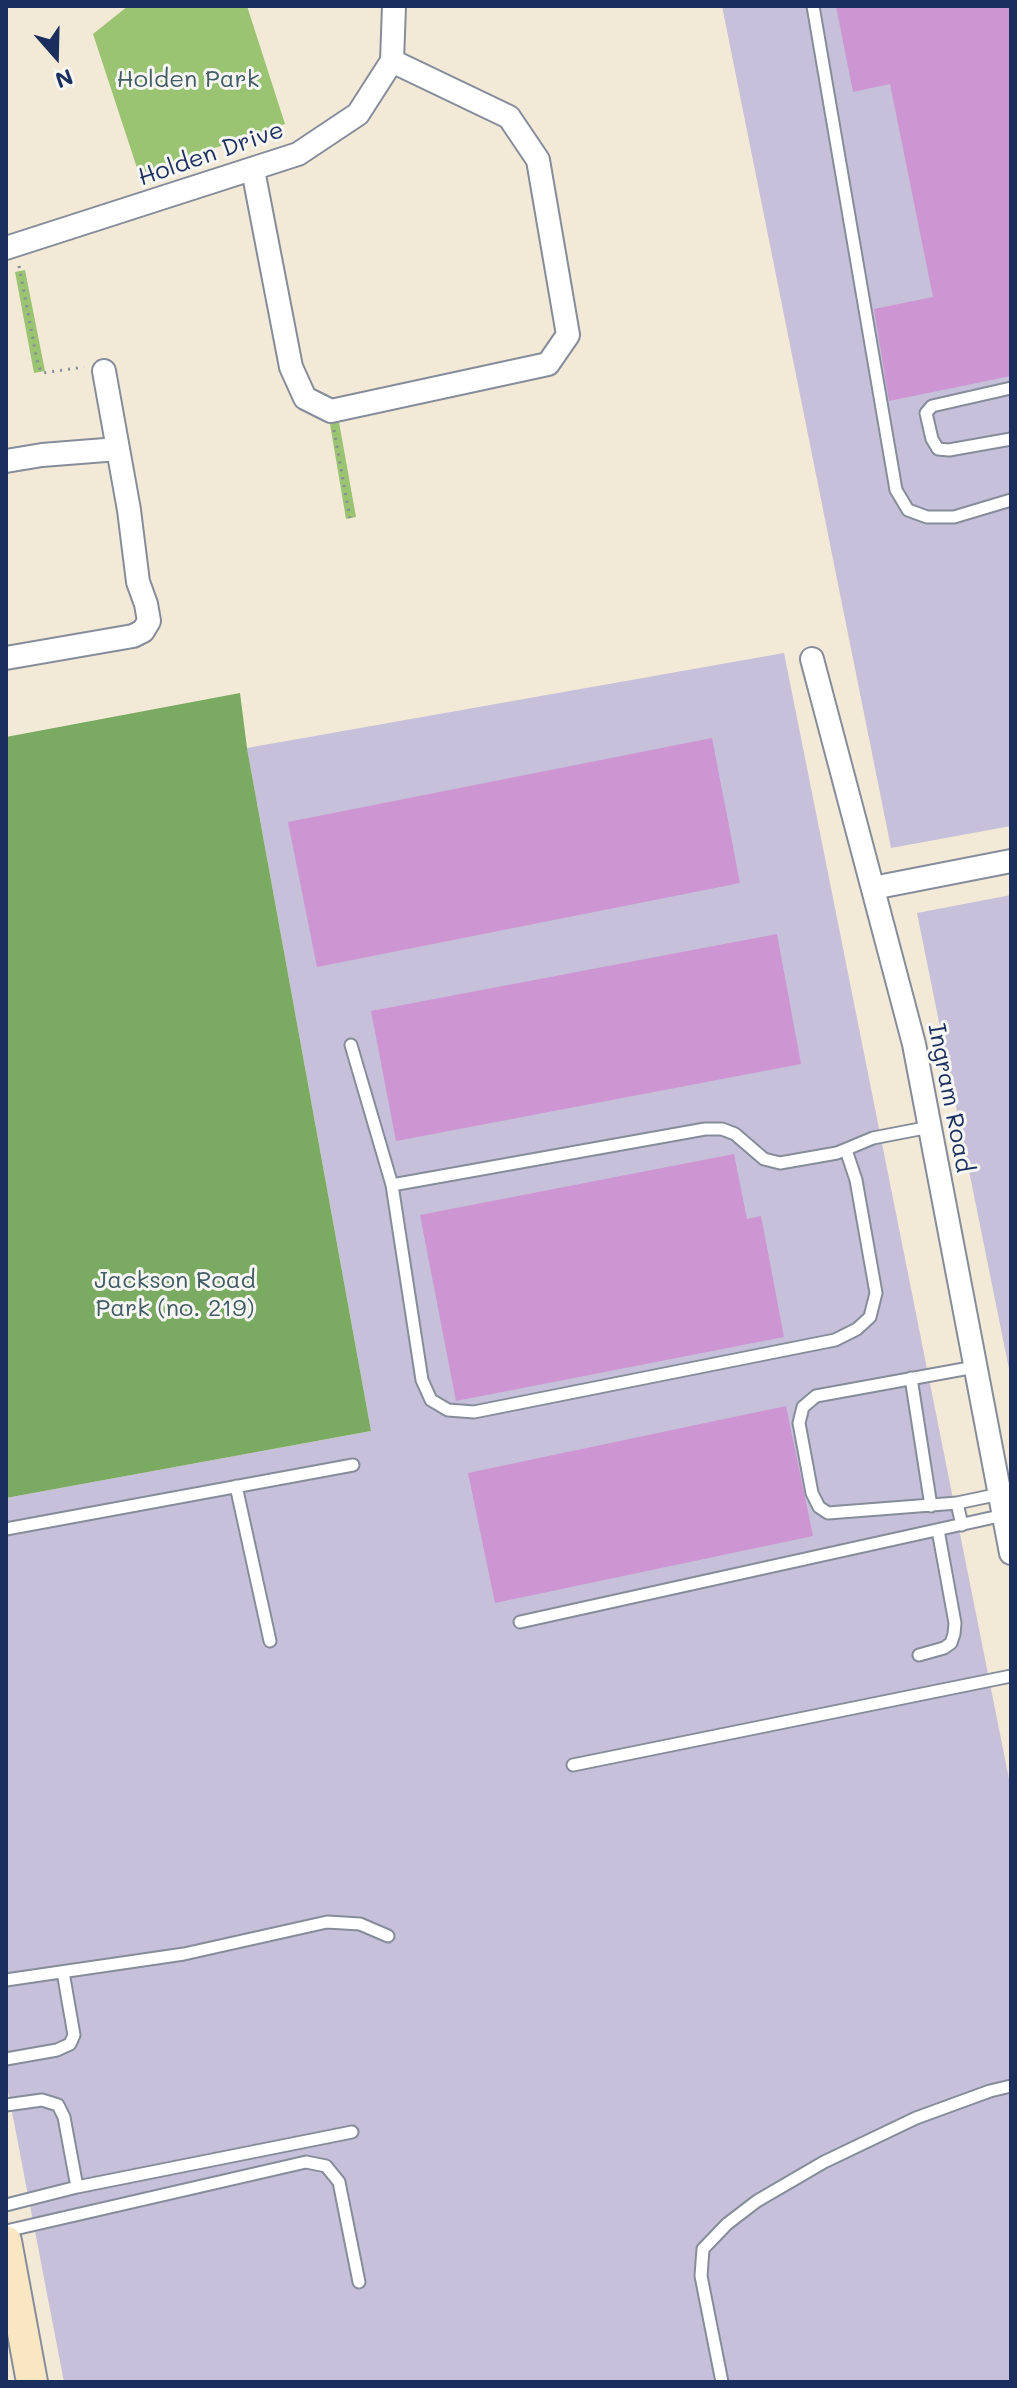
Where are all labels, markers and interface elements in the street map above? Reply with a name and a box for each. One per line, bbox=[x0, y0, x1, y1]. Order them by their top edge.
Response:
north arrow bbox=[16, 16, 96, 96]
text: N bbox=[52, 63, 77, 96]
park label: Holden Park bbox=[117, 66, 259, 94]
street label: Holden Drive bbox=[135, 116, 287, 192]
street label: Ingram Road bbox=[921, 1021, 979, 1175]
park label: Jackson Road Park (no. 219) bbox=[94, 1267, 256, 1323]

